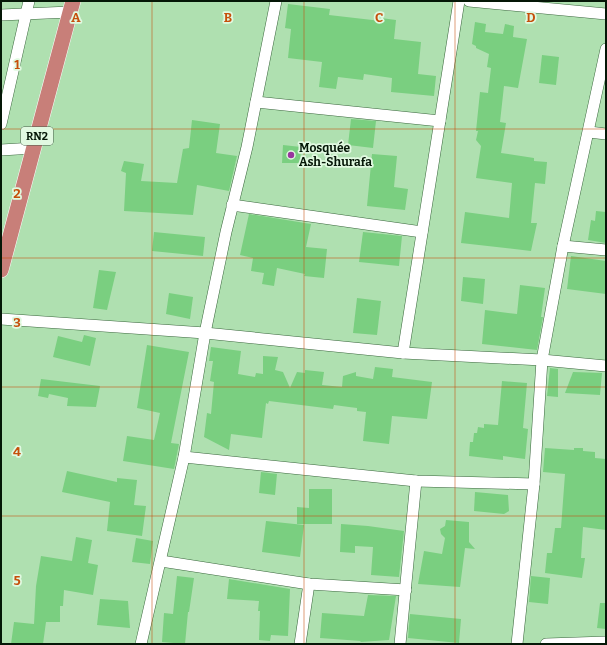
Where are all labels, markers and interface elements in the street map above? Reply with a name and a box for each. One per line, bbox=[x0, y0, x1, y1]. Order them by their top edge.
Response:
text: A bbox=[71, 10, 81, 25]
text: B bbox=[224, 10, 232, 25]
text: C bbox=[375, 10, 383, 25]
text: D bbox=[526, 10, 536, 25]
text: 1 bbox=[14, 57, 20, 72]
road number: RN2 bbox=[21, 127, 53, 145]
place label: Mosquée Ash-Shurafa bbox=[299, 141, 372, 169]
marker: Mosquée Ash-Shurafa bbox=[286, 150, 296, 160]
text: 2 bbox=[13, 186, 21, 201]
text: 3 bbox=[13, 315, 21, 330]
text: 4 bbox=[13, 444, 21, 459]
text: 5 bbox=[13, 573, 21, 588]

